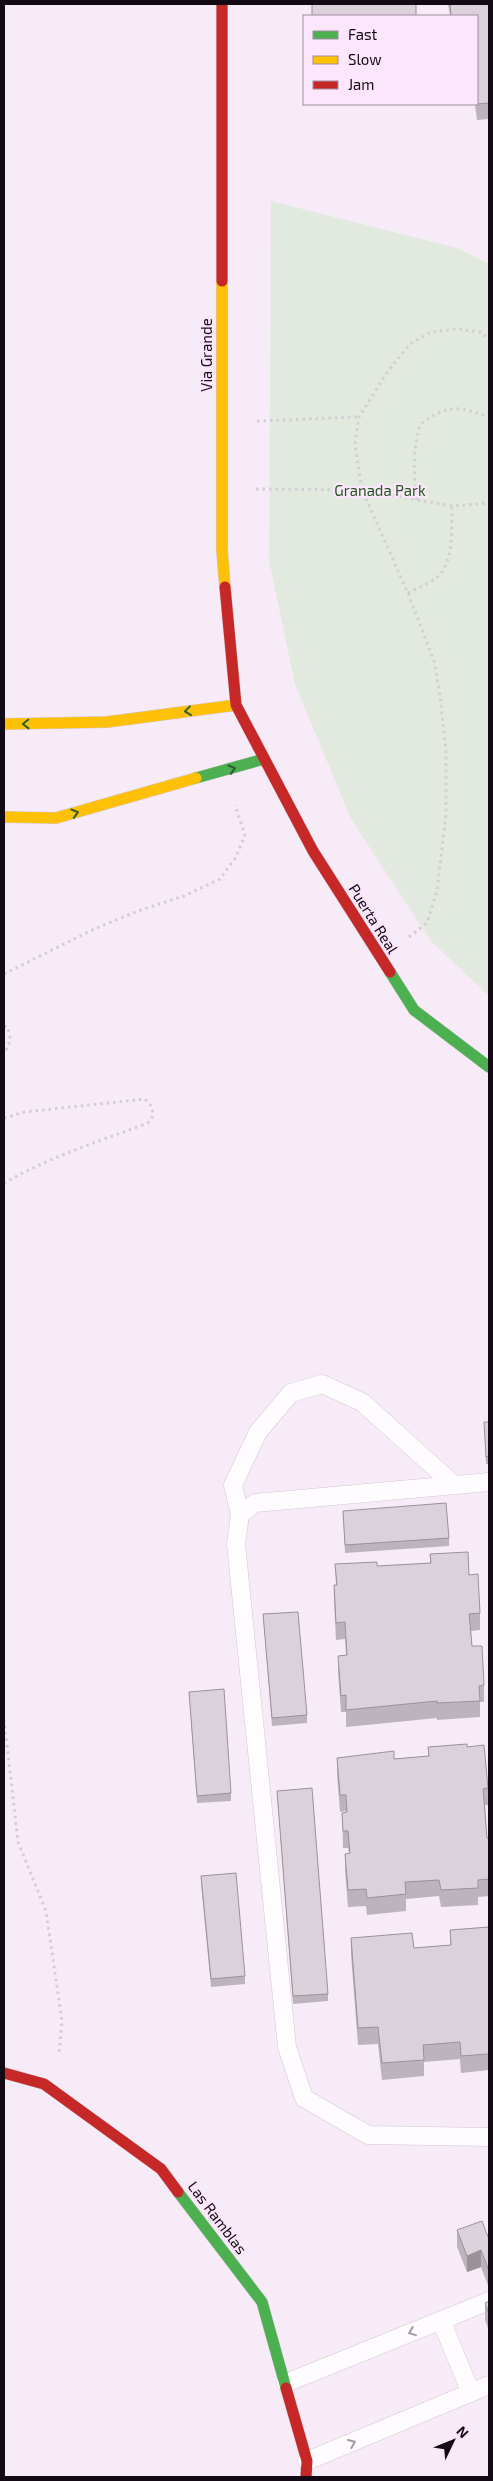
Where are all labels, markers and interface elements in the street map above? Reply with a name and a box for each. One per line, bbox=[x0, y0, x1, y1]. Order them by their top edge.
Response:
legend bbox=[303, 15, 478, 105]
text: Fast bbox=[348, 25, 378, 43]
text: Slow bbox=[348, 50, 382, 68]
text: Jam bbox=[348, 75, 374, 93]
street label: Via Grande bbox=[197, 318, 215, 392]
park label: Granada Park bbox=[334, 481, 426, 499]
one-way arrow bbox=[184, 705, 192, 716]
one-way arrow bbox=[22, 718, 30, 729]
one-way arrow bbox=[227, 764, 235, 774]
one-way arrow bbox=[71, 808, 79, 818]
street label: Puerta Real bbox=[345, 880, 403, 957]
street label: Las Ramblas bbox=[185, 2177, 251, 2257]
one-way arrow bbox=[408, 2326, 416, 2336]
north arrow bbox=[428, 2416, 478, 2466]
text: N bbox=[453, 2422, 473, 2441]
one-way arrow bbox=[347, 2438, 356, 2449]

